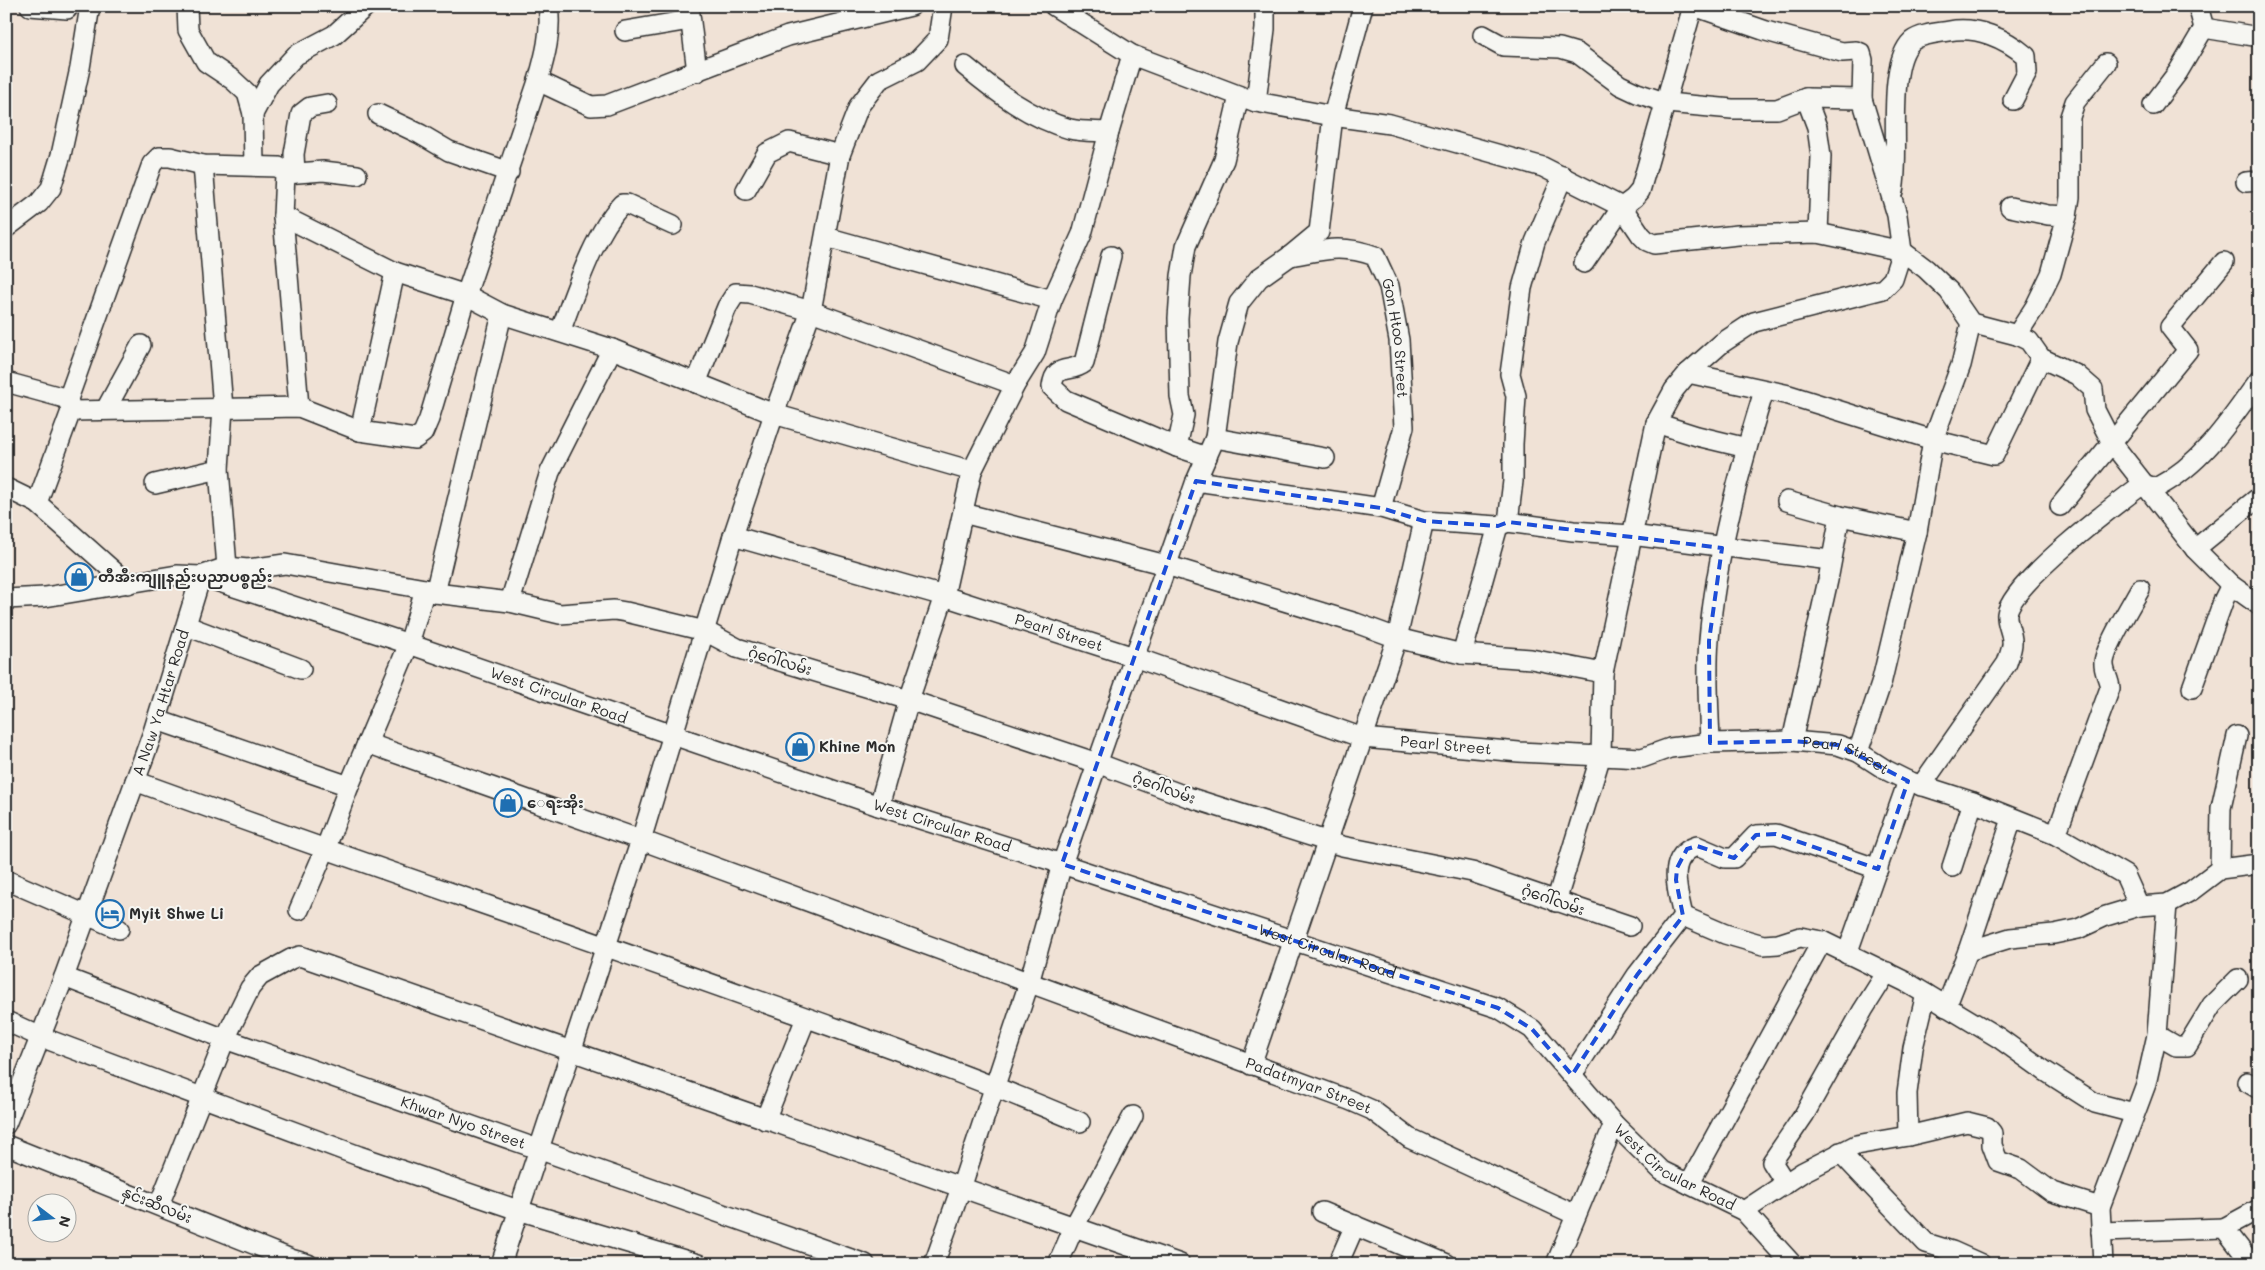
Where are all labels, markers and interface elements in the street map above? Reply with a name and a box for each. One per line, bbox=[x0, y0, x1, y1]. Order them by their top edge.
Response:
street label: Gon Htoo Street bbox=[1377, 274, 1413, 398]
shop icon: တီအီးကျူနည်းပညာပစ္စည်း bbox=[64, 562, 94, 592]
place label: တီအီးကျူနည်းပညာပစ္စည်း bbox=[98, 566, 272, 589]
street label: Pearl Street bbox=[1012, 608, 1106, 655]
street label: A Naw Ya Htar Road bbox=[127, 627, 193, 778]
street label: ဂံ့ဂေါ်လမ်း bbox=[746, 641, 815, 680]
street label: West Circular Road bbox=[488, 662, 630, 728]
street label: Pearl Street bbox=[1399, 730, 1493, 758]
street label: Pearl Street bbox=[1802, 731, 1893, 778]
shop icon: Khine Mon bbox=[785, 732, 815, 762]
place label: Khine Mon bbox=[819, 736, 895, 756]
street label: ဂံ့ဂေါ်လမ်း bbox=[1130, 766, 1199, 809]
shop icon: ေရႊအိုး bbox=[493, 788, 523, 818]
place label: ေရႊအိုး bbox=[527, 792, 584, 815]
street label: West Circular Road bbox=[871, 794, 1014, 856]
street label: ဂံ့ဂေါ်လမ်း bbox=[1519, 879, 1588, 920]
hotel icon: Myit Shwe Li bbox=[95, 899, 125, 929]
place label: Myit Shwe Li bbox=[129, 903, 224, 923]
street label: West Circular Road bbox=[1256, 919, 1399, 983]
street label: Padatmyar Street bbox=[1243, 1052, 1375, 1118]
street label: Khwar Nyo Street bbox=[398, 1091, 529, 1153]
street label: West Circular Road bbox=[1610, 1119, 1739, 1214]
street label: နှင်းဆီလမ်း bbox=[118, 1181, 195, 1230]
north arrow bbox=[28, 1192, 78, 1242]
text: N bbox=[54, 1214, 76, 1229]

